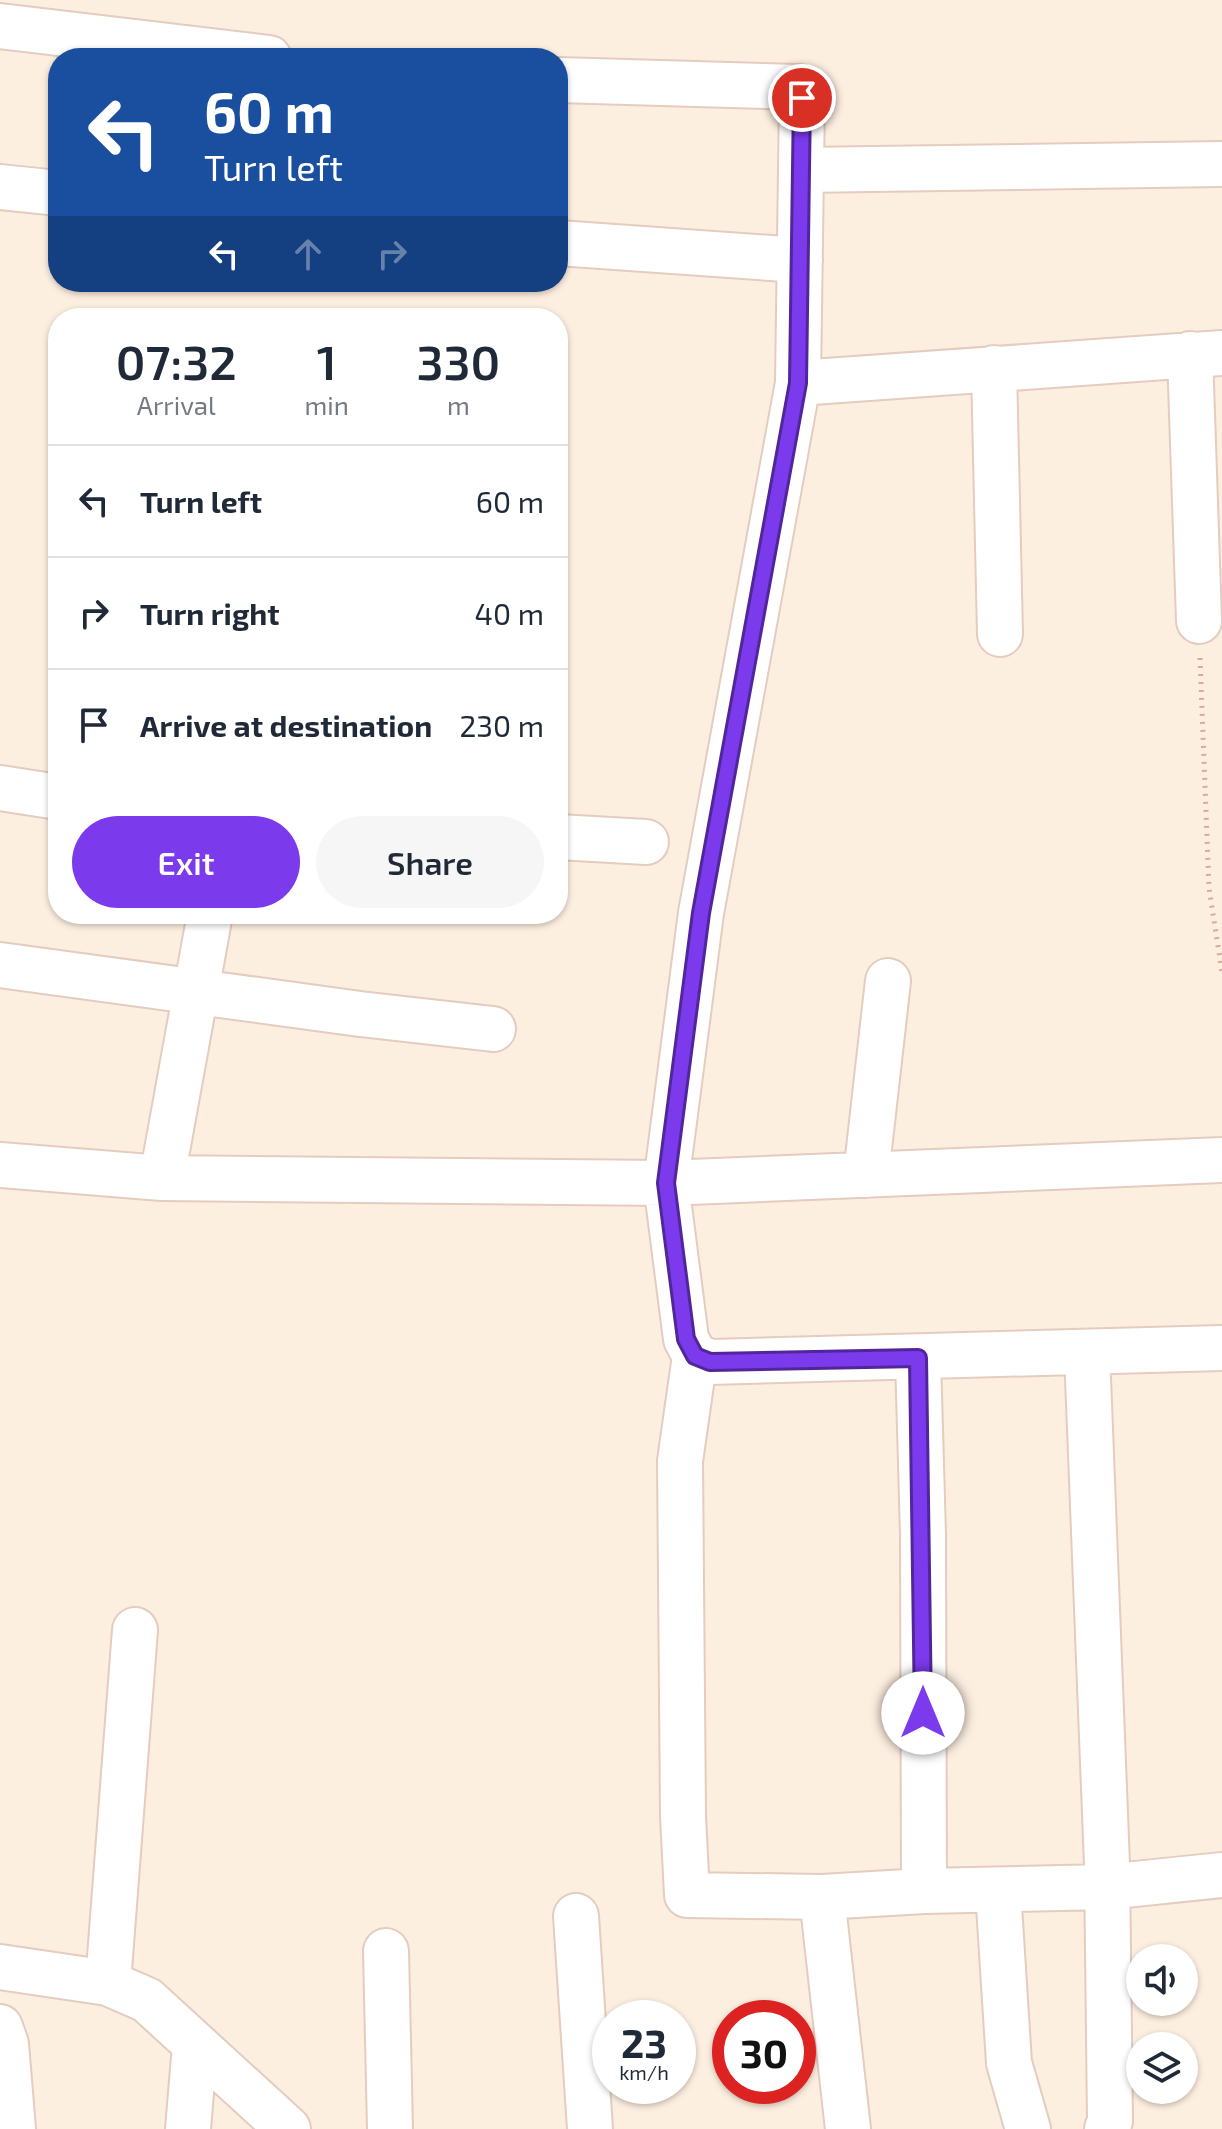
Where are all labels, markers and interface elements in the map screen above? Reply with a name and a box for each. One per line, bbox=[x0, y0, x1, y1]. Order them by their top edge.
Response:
pin bbox=[768, 64, 836, 132]
icon: arrive bbox=[780, 76, 824, 120]
text: 60 m bbox=[204, 77, 334, 144]
icon: left bbox=[72, 80, 176, 184]
text: Turn left bbox=[204, 145, 343, 188]
icon: left bbox=[202, 232, 246, 276]
icon: ahead bbox=[286, 232, 330, 276]
icon: right bbox=[370, 232, 414, 276]
text: 07:32 bbox=[116, 332, 237, 390]
text: 1 bbox=[317, 332, 337, 390]
text: 330 bbox=[417, 332, 500, 390]
text: Arrival bbox=[137, 389, 216, 420]
text: min bbox=[305, 389, 349, 420]
text: m bbox=[447, 389, 470, 420]
icon: left bbox=[72, 479, 116, 523]
text: Turn left bbox=[140, 483, 262, 519]
text: 60 m bbox=[476, 483, 544, 519]
icon: right bbox=[72, 591, 116, 635]
text: Turn right bbox=[140, 595, 280, 631]
text: 40 m bbox=[474, 595, 544, 631]
icon: arrive bbox=[72, 703, 116, 747]
text: Arrive at destination bbox=[140, 707, 432, 743]
text: 230 m bbox=[459, 707, 544, 743]
button: Exit bbox=[72, 816, 300, 908]
button: Share bbox=[316, 816, 544, 908]
position arrow bbox=[881, 1671, 965, 1755]
map controls bbox=[1126, 1944, 1198, 2104]
button: sound bbox=[1126, 1944, 1198, 2016]
speed limit sign: 30 bbox=[712, 2000, 816, 2104]
text: 23 bbox=[621, 2018, 667, 2066]
button: layers bbox=[1126, 2032, 1198, 2104]
text: km/h bbox=[619, 2060, 669, 2084]

